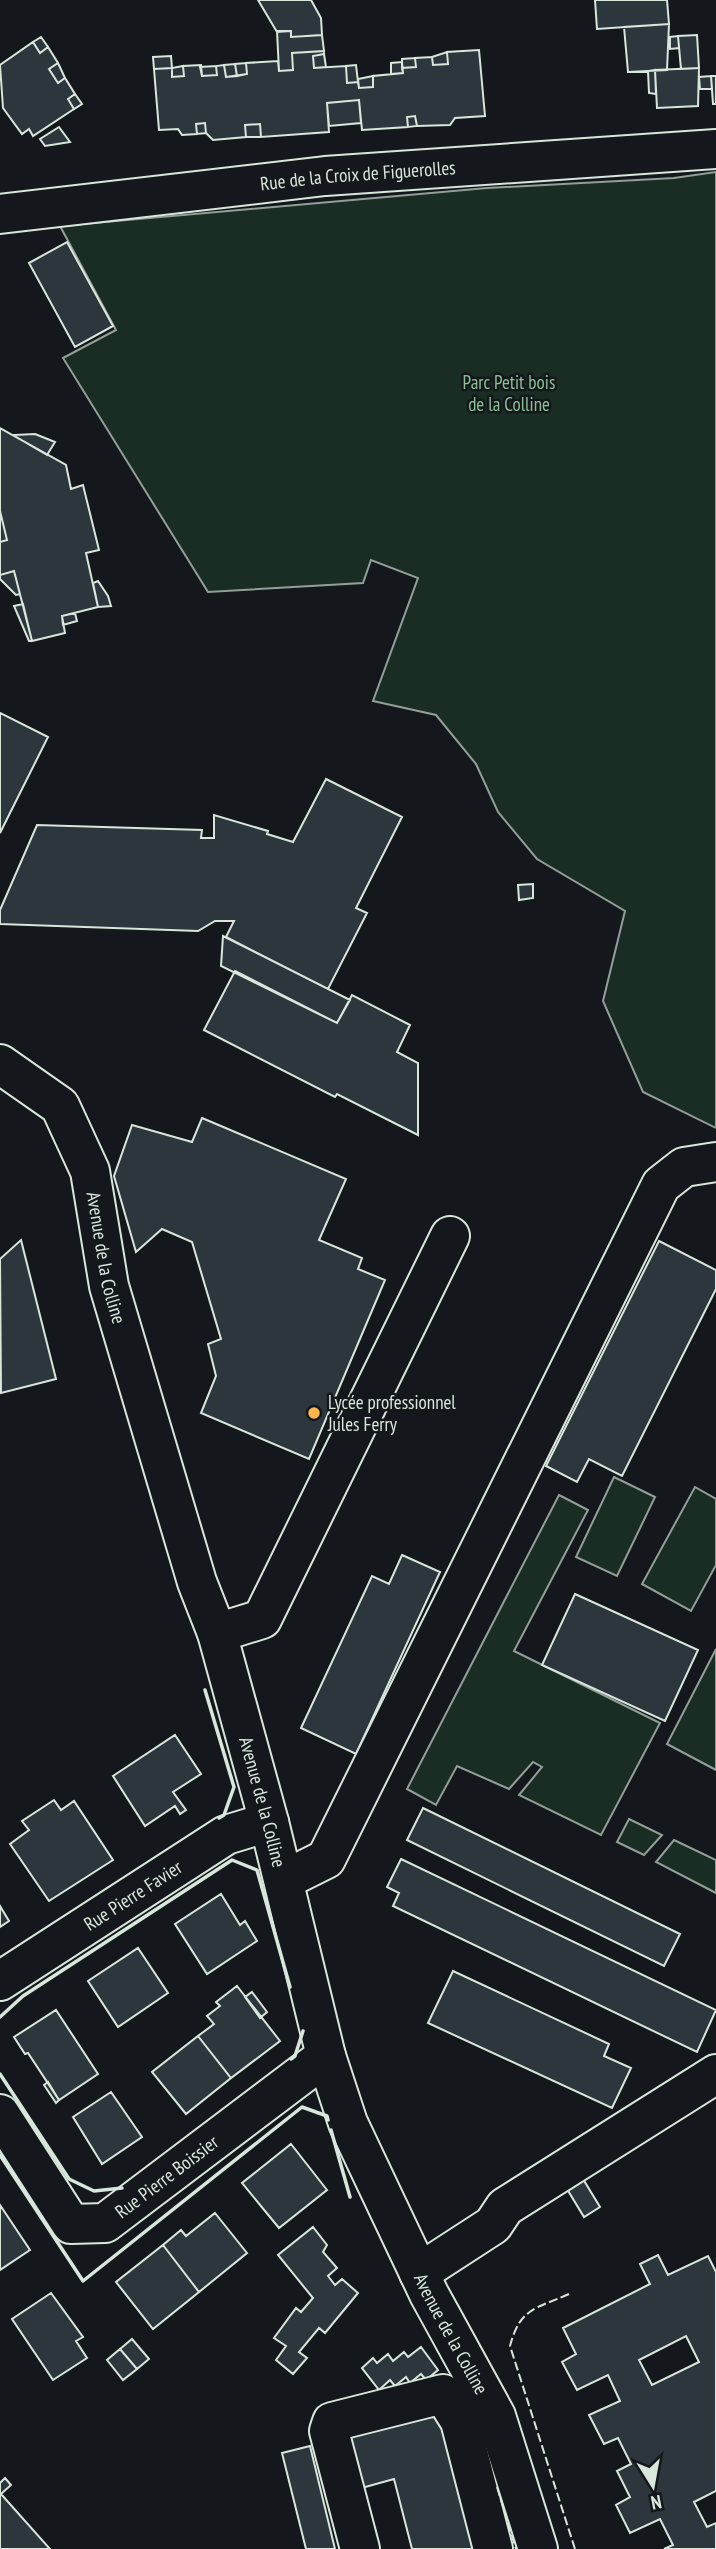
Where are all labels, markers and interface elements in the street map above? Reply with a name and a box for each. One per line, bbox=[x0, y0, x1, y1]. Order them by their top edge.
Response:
street label: Rue de la Croix de Figuerolles bbox=[259, 155, 456, 195]
park label: Parc Petit bois de la Colline bbox=[463, 370, 555, 416]
street label: Avenue de la Colline bbox=[82, 1190, 132, 1327]
place label: Lycée professionnel Jules Ferry bbox=[327, 1390, 456, 1436]
marker: Lycée professionnel Jules Ferry bbox=[306, 1405, 322, 1421]
street label: Avenue de la Colline bbox=[234, 1734, 292, 1870]
street label: Rue Pierre Favier bbox=[79, 1854, 187, 1936]
street label: Rue Pierre Boissier bbox=[110, 2129, 224, 2223]
street label: Avenue de la Colline bbox=[409, 2269, 494, 2398]
north arrow bbox=[618, 2451, 688, 2521]
text: N bbox=[649, 2490, 664, 2515]

